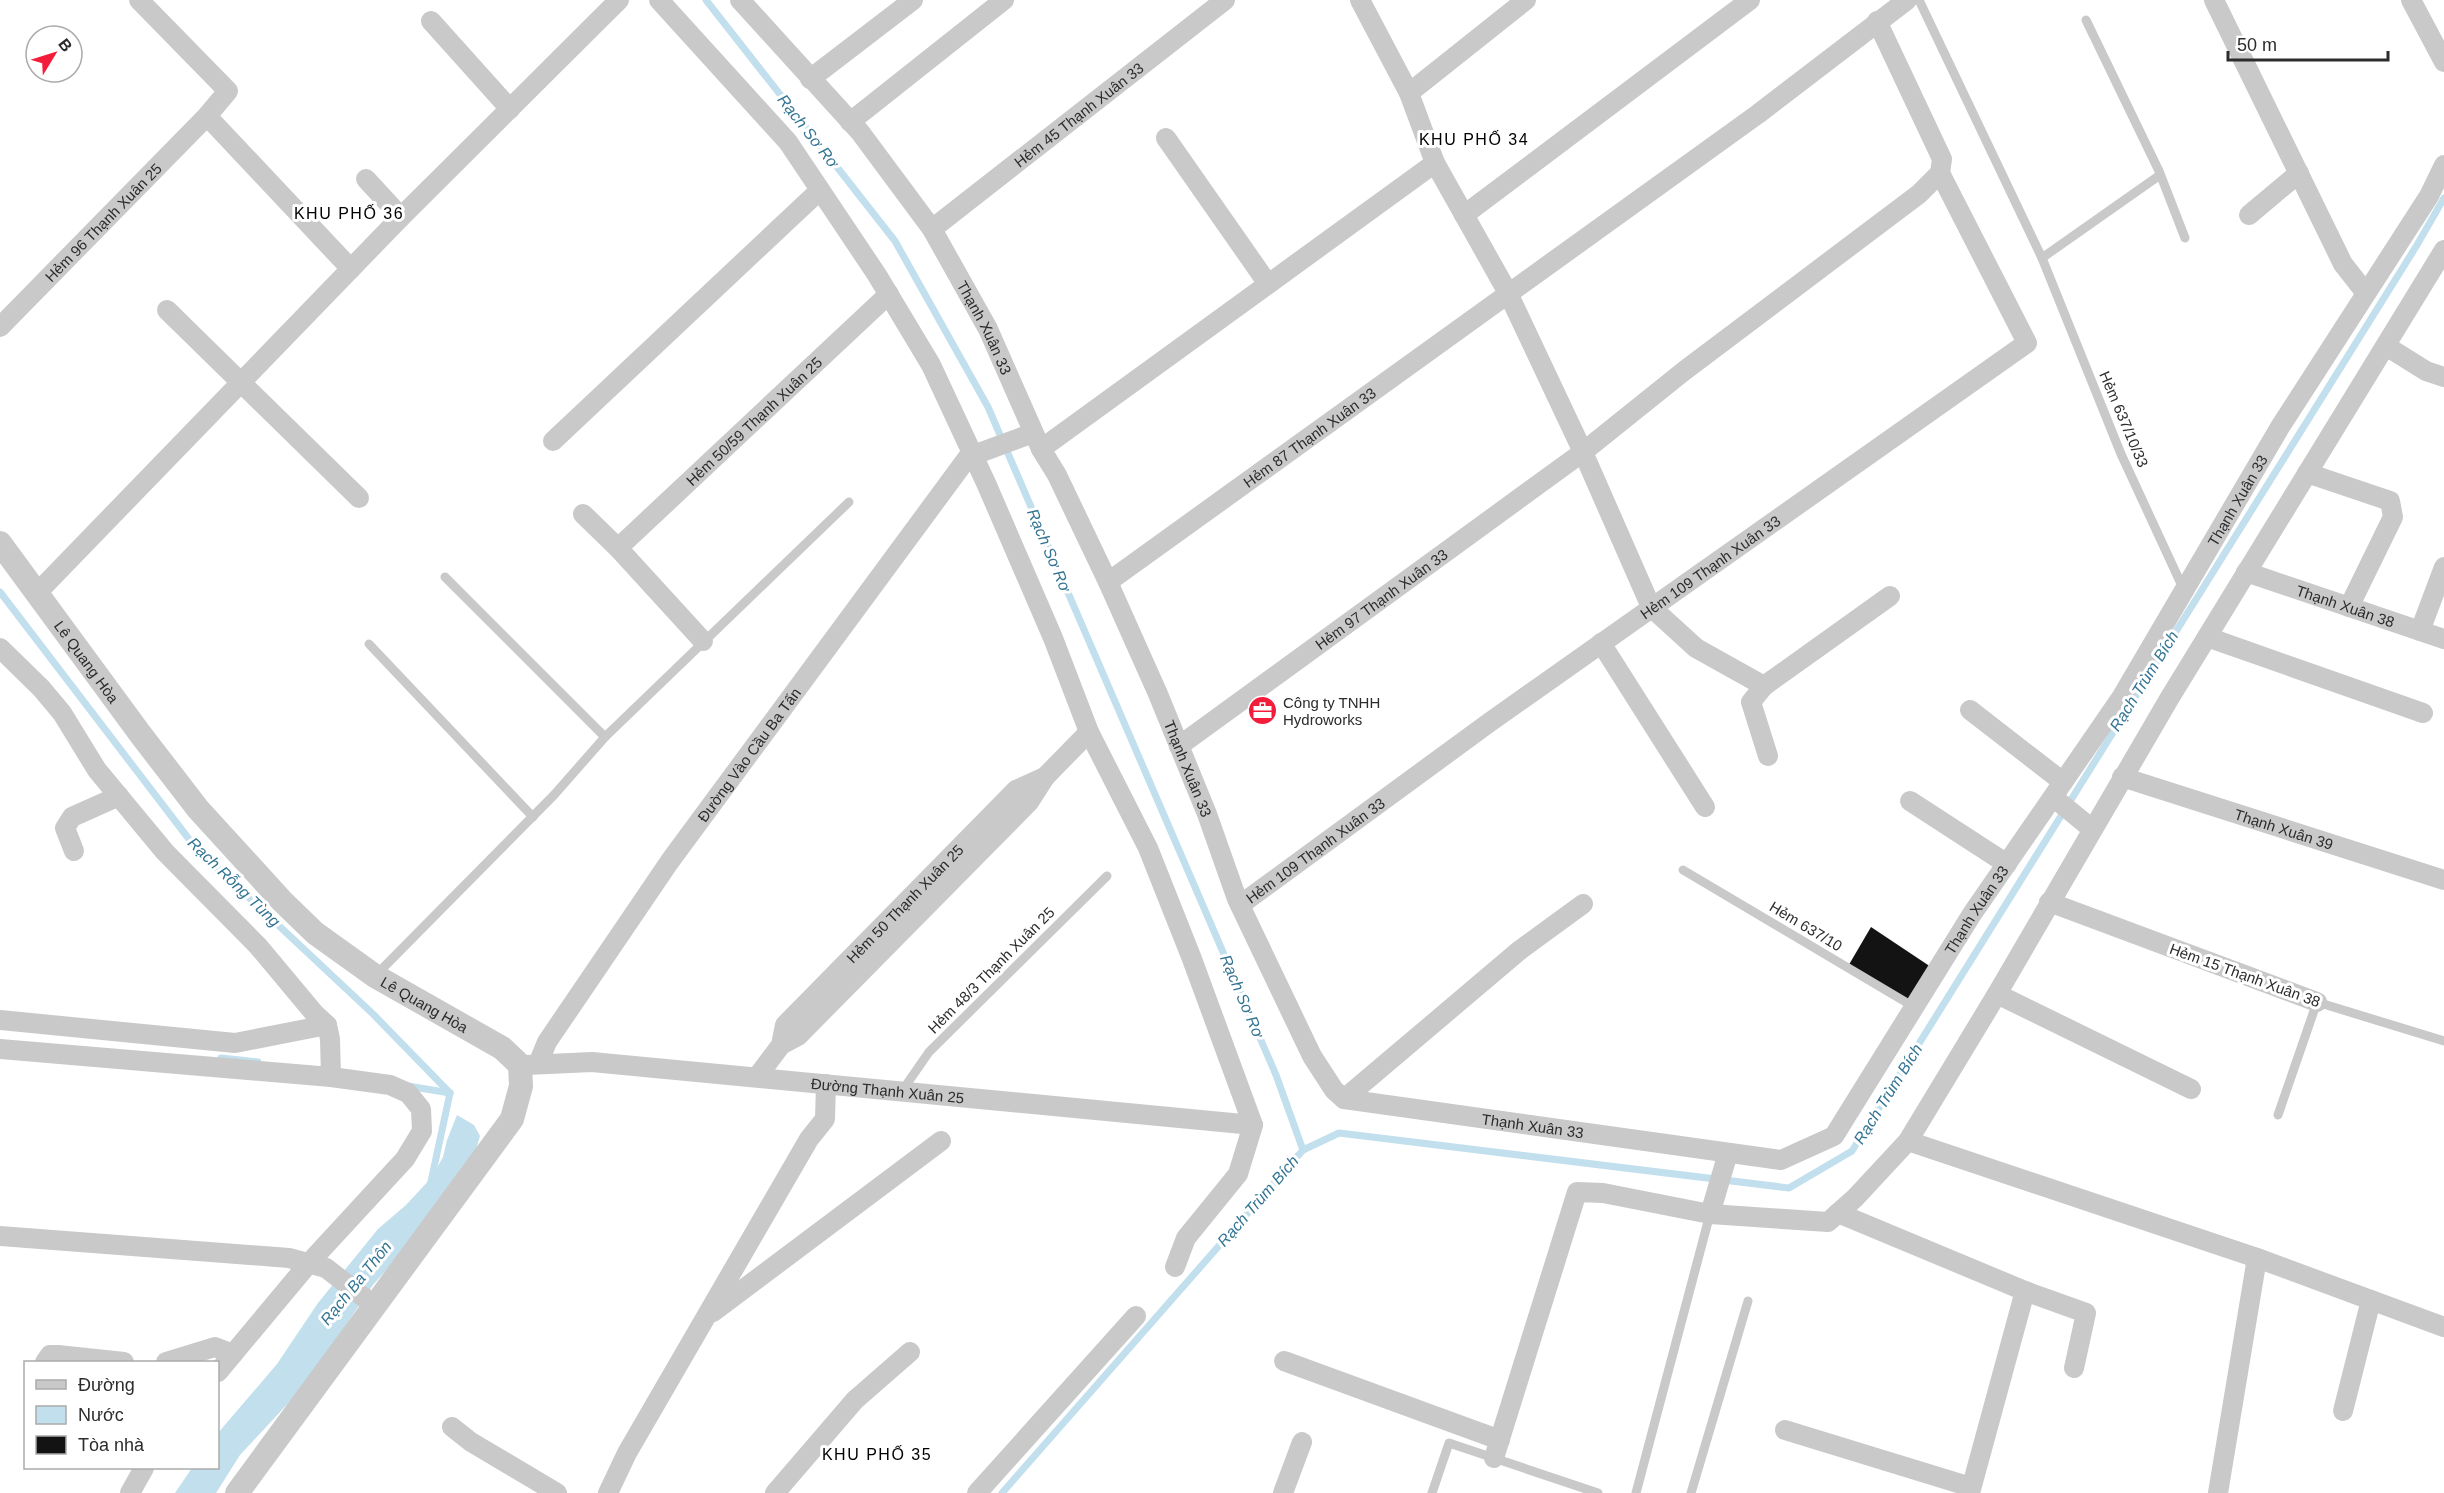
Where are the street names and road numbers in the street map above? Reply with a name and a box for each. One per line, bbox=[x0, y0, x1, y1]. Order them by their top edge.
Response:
street label: Hẻm 45 Thạnh Xuân 33 bbox=[1011, 59, 1146, 170]
street label: Hẻm 96 Thạnh Xuân 25 bbox=[41, 159, 165, 285]
street label: Thạnh Xuân 33 bbox=[954, 278, 1015, 377]
street label: Hẻm 50/59 Thạnh Xuân 25 bbox=[682, 353, 825, 489]
street label: Hẻm 637/10/33 bbox=[2096, 368, 2152, 470]
street label: Hẻm 87 Thạnh Xuân 33 bbox=[1240, 384, 1379, 490]
street label: Thạnh Xuân 33 bbox=[2204, 452, 2270, 549]
street label: Hẻm 109 Thạnh Xuân 33 bbox=[1637, 512, 1783, 622]
street label: Hẻm 97 Thạnh Xuân 33 bbox=[1312, 545, 1450, 653]
street label: Thạnh Xuân 38 bbox=[2294, 581, 2397, 630]
street label: Lê Quang Hòa bbox=[51, 617, 123, 706]
street label: Đường Vào Cầu Ba Tấn bbox=[694, 684, 804, 825]
street label: Thạnh Xuân 33 bbox=[1161, 718, 1216, 819]
street label: Hẻm 109 Thạnh Xuân 33 bbox=[1242, 794, 1388, 906]
street label: Thạnh Xuân 39 bbox=[2232, 805, 2335, 853]
street label: Hẻm 50 Thạnh Xuân 25 bbox=[843, 841, 966, 966]
street label: Thạnh Xuân 33 bbox=[1941, 862, 2011, 957]
street label: Hẻm 637/10 bbox=[1767, 898, 1845, 954]
street label: Hẻm 48/3 Thạnh Xuân 25 bbox=[924, 903, 1058, 1037]
street label: Hẻm 15 Thạnh Xuân 38 bbox=[2167, 940, 2323, 1010]
street label: Lê Quang Hòa bbox=[378, 973, 472, 1036]
street label: Đường Thạnh Xuân 25 bbox=[810, 1074, 965, 1106]
street label: Thạnh Xuân 33 bbox=[1481, 1110, 1585, 1141]

